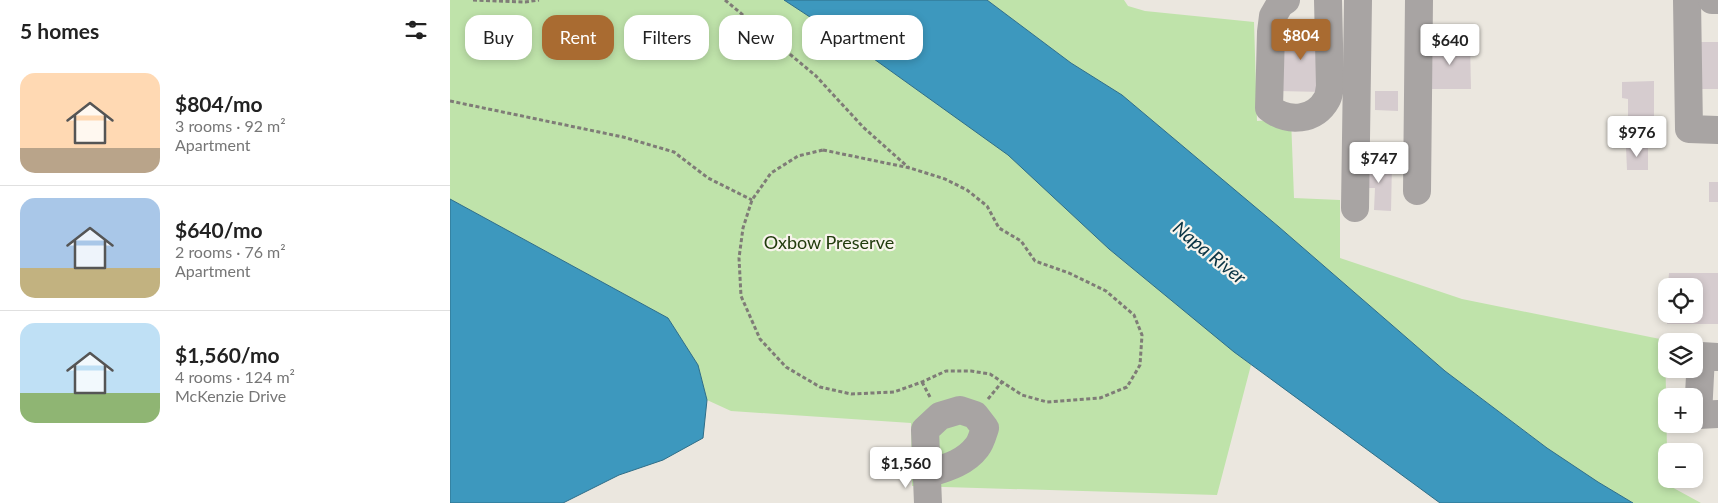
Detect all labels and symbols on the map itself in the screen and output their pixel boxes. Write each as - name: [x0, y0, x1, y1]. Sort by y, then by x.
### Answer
- pin: $804: [1271, 18, 1331, 61]
- pin: $640: [1420, 23, 1480, 66]
- pin: $976: [1607, 116, 1667, 158]
- pin: $747: [1349, 142, 1409, 184]
- water label: Napa River: [1169, 216, 1251, 289]
- park label: Oxbow Preserve: [764, 231, 894, 253]
- pin: $1,560: [865, 446, 947, 489]

